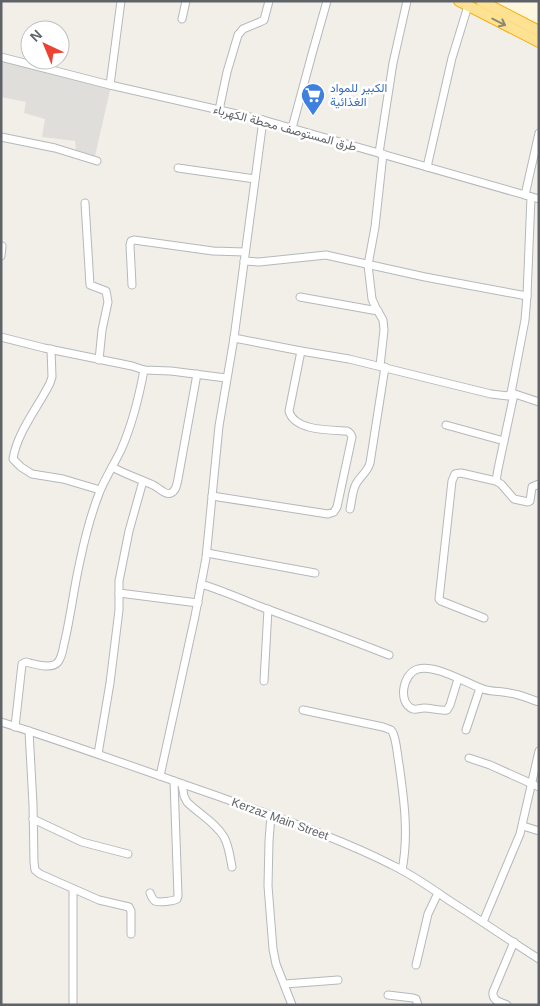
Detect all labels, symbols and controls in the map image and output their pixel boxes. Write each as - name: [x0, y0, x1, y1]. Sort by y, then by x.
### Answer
- one-way arrow: [491, 18, 506, 27]
- north arrow: [20, 20, 70, 70]
- text: N: [27, 26, 45, 45]
- place label: الكبير للمواد الغذائية: [330, 81, 387, 109]
- supermarket icon: الكبير للمواد الغذائية: [300, 82, 326, 116]
- street label: طرق المستوصف محطة الكهرباء: [212, 102, 358, 155]
- street label: Kerzaz Main Street: [230, 795, 331, 843]

